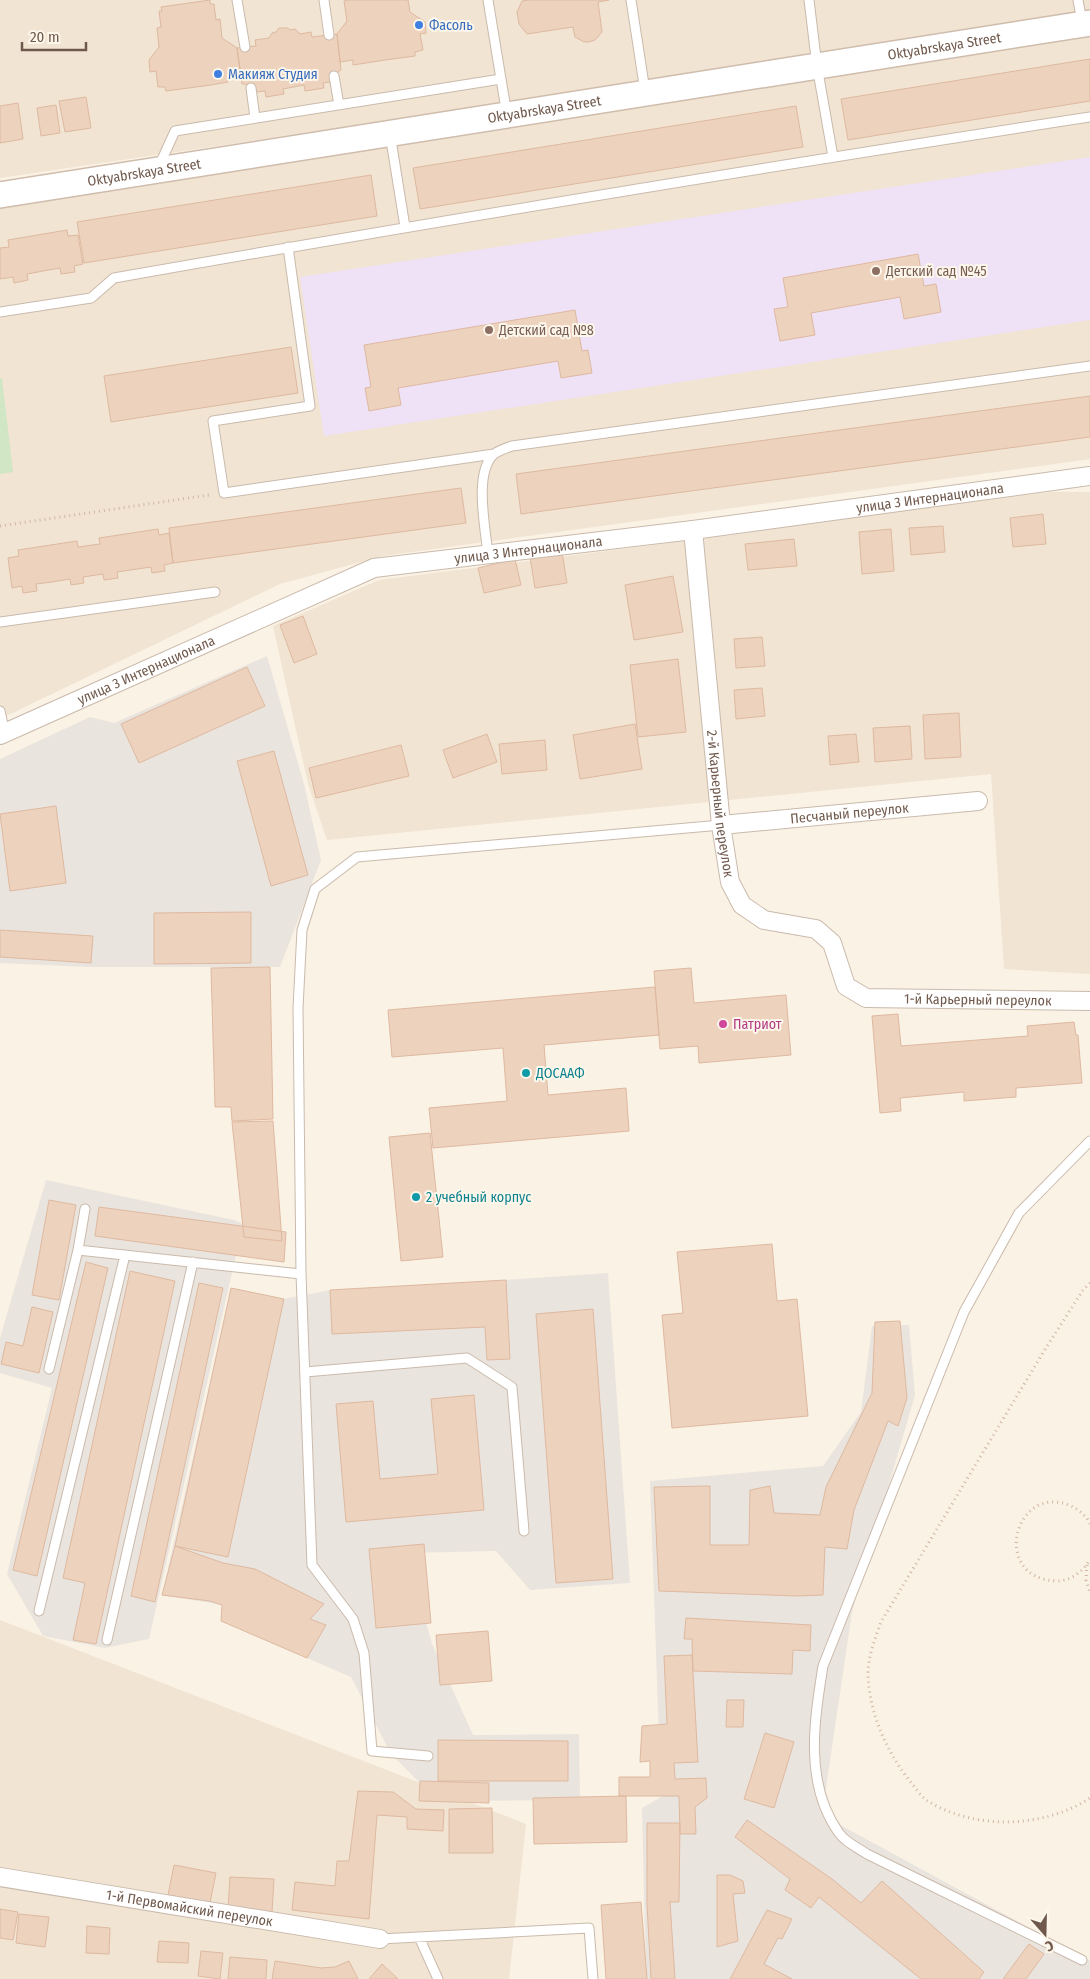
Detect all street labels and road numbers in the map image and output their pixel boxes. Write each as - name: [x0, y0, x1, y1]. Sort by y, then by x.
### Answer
- street label: Oktyabrskaya Street: [886, 29, 1003, 63]
- street label: Oktyabrskaya Street: [486, 92, 603, 126]
- street label: Oktyabrskaya Street: [86, 155, 203, 190]
- street label: улица 3 Интернационала: [855, 479, 1005, 516]
- street label: улица 3 Интернационала: [453, 532, 603, 567]
- street label: улица 3 Интернационала: [75, 632, 218, 708]
- street label: 2-й Карьерный переулок: [704, 729, 738, 879]
- street label: Песчаный переулок: [790, 799, 910, 827]
- street label: 1-й Карьерный переулок: [904, 990, 1052, 1009]
- street label: 1-й Первомайский переулок: [105, 1886, 274, 1930]

